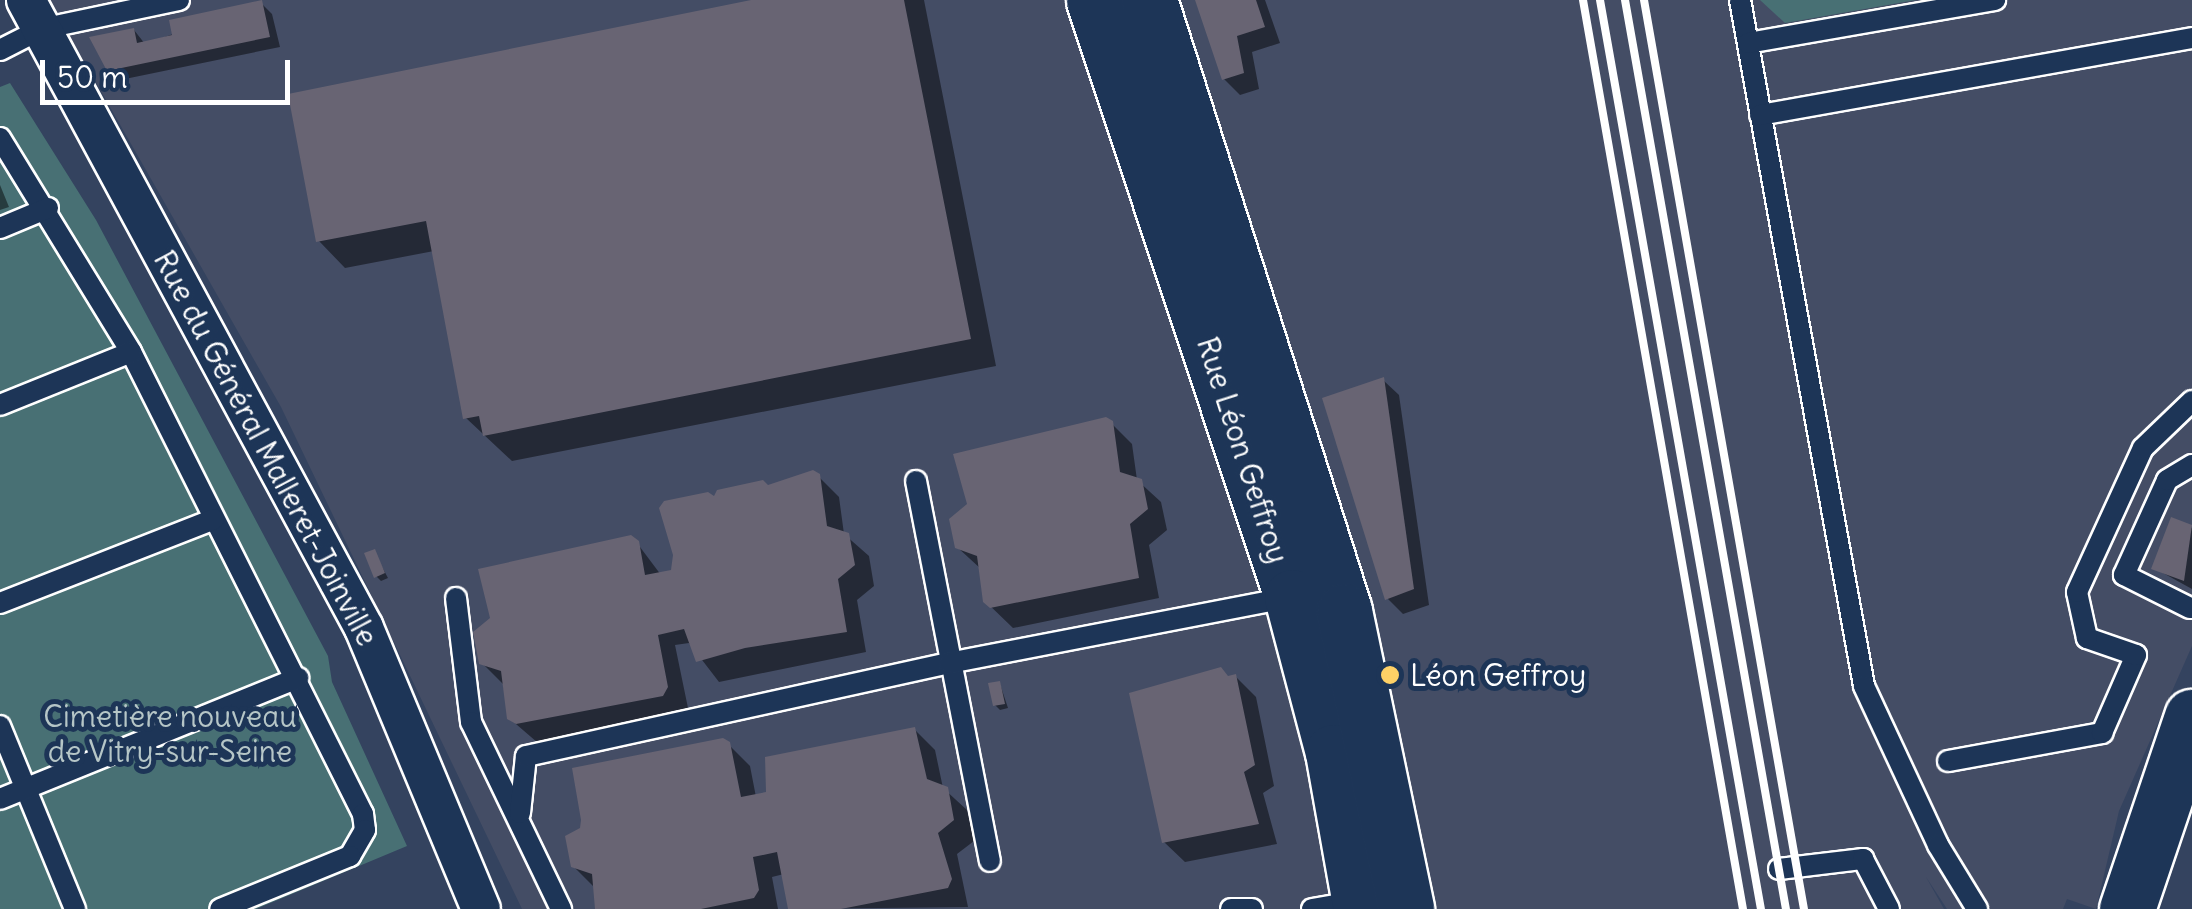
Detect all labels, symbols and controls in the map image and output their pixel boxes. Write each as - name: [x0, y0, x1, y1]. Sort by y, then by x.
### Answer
- scale bar: [45, 40, 295, 102]
- text: 50 m: [57, 58, 127, 96]
- street label: Rue du Général Malleret-Joinville: [146, 244, 386, 652]
- street label: Rue Léon Geffroy: [1189, 332, 1297, 568]
- place label: Léon Geffroy: [1410, 657, 1586, 693]
- marker: Léon Geffroy: [1379, 664, 1401, 686]
- park label: Cimetière nouveau de Vitry-sur-Seine: [43, 698, 297, 768]

